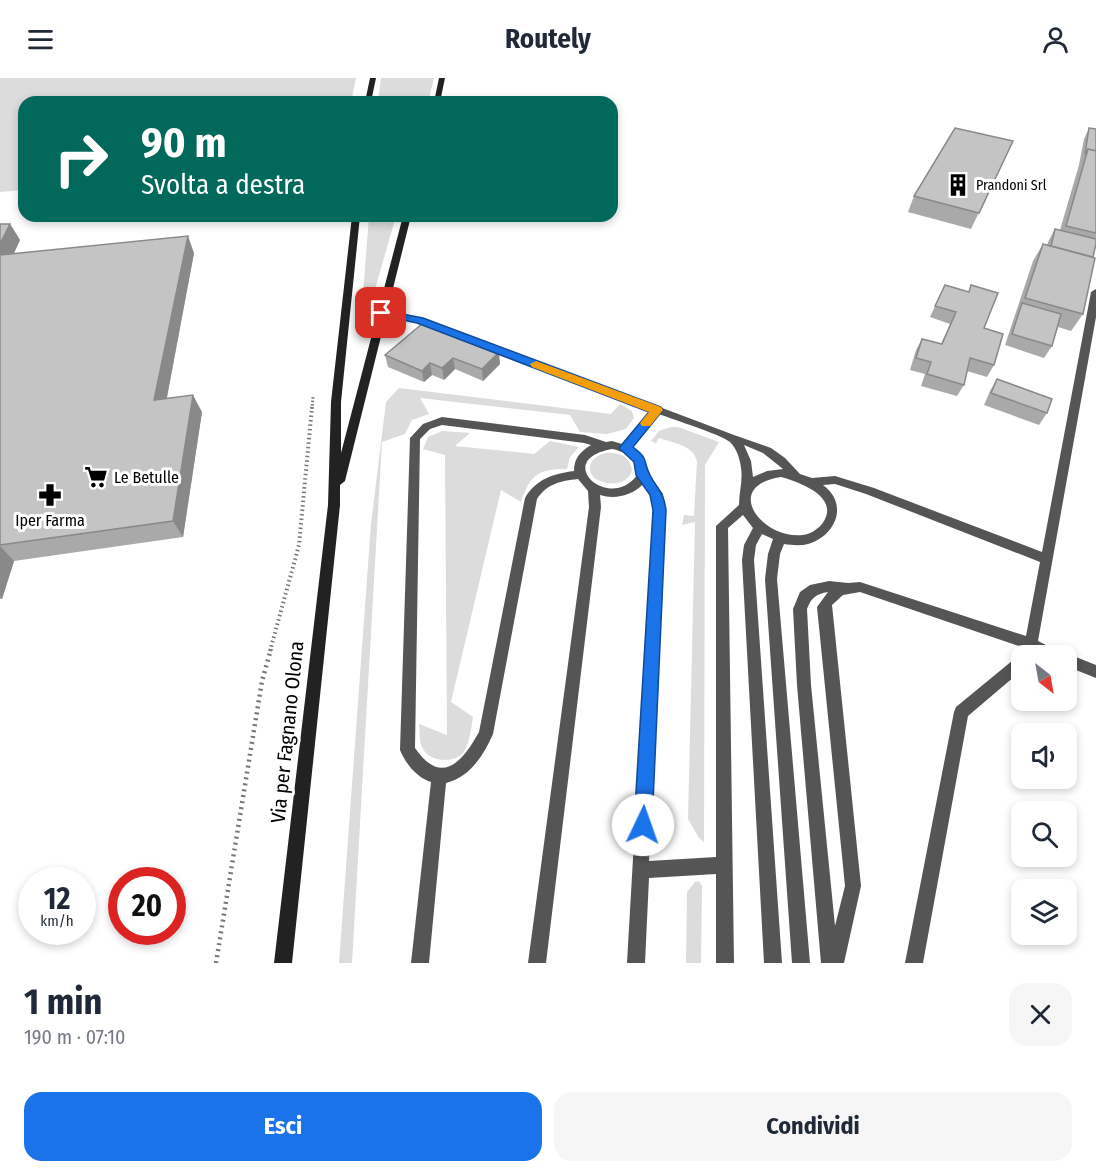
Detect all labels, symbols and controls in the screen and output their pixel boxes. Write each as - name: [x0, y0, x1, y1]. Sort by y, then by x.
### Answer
- icon: menu: [24, 23, 57, 56]
- text: Routely: [505, 23, 591, 55]
- icon: person: [1039, 23, 1072, 56]
- text: 90 m: [141, 118, 226, 168]
- icon: right: [42, 120, 120, 198]
- text: Svolta a destra: [141, 169, 305, 201]
- building icon: Prandoni Srl: [945, 172, 971, 198]
- place label: Prandoni Srl: [976, 177, 1047, 194]
- pin: [355, 287, 406, 338]
- icon: arrive: [364, 296, 397, 329]
- supermarket icon: Le Betulle: [83, 464, 109, 490]
- place label: Le Betulle: [114, 468, 179, 487]
- pharmacy icon: Iper Farma: [37, 482, 63, 508]
- place label: Iper Farma: [15, 511, 85, 530]
- street label: Via per Fagnano Olona: [265, 640, 309, 824]
- north arrow: [1011, 645, 1077, 711]
- map controls: [1011, 645, 1077, 945]
- button: sound: [1011, 723, 1077, 789]
- position arrow: [611, 793, 675, 857]
- button: search: [1011, 801, 1077, 867]
- speed limit sign: 20: [108, 867, 186, 945]
- button: layers: [1011, 879, 1077, 945]
- text: 12: [44, 881, 70, 917]
- text: km/h: [40, 912, 74, 930]
- text: 1 min: [24, 980, 102, 1024]
- button: close: [1009, 983, 1072, 1046]
- text: 190 m · 07:10: [24, 1025, 125, 1049]
- button: Esci: [24, 1092, 542, 1161]
- button: Condividi: [554, 1092, 1072, 1161]

